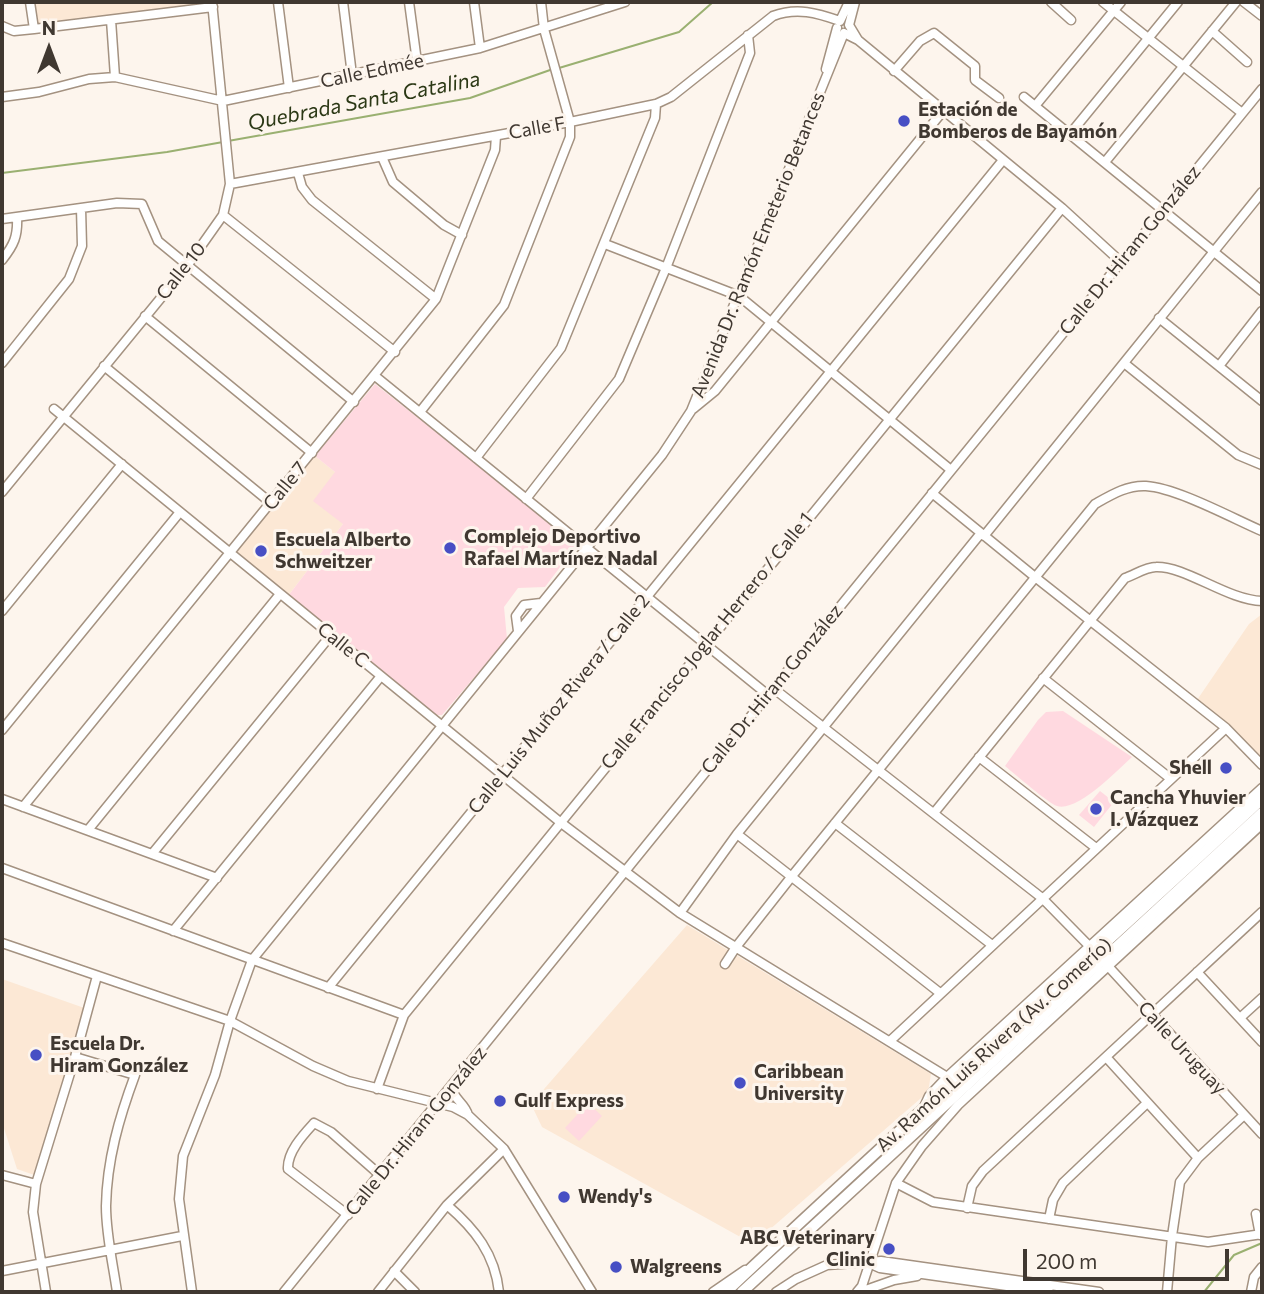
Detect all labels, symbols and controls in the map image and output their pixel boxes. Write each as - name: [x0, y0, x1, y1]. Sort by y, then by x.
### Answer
- north arrow: [14, 14, 84, 84]
- text: N: [42, 16, 56, 39]
- street label: Calle Edmée: [318, 49, 426, 93]
- water label: Quebrada Santa Catalina: [246, 66, 482, 136]
- street label: Avenida Dr. Ramón Emeterio Betances: [686, 89, 830, 401]
- place label: Estación de Bomberos de Bayamón: [918, 99, 1117, 143]
- street label: Calle F: [507, 112, 567, 144]
- marker: Estación de Bomberos de Bayamón: [896, 113, 912, 129]
- street label: Calle Dr. Hiram González: [1055, 161, 1205, 339]
- street label: Calle 10: [151, 238, 211, 304]
- street label: Calle 7: [258, 457, 312, 515]
- street label: Calle Francisco Joglar Herrero / Calle 1: [596, 508, 818, 774]
- place label: Complejo Deportivo Rafael Martínez Nadal: [464, 526, 658, 570]
- place label: Escuela Alberto Schweitzer: [275, 529, 411, 573]
- marker: Complejo Deportivo Rafael Martínez Nadal: [442, 540, 458, 556]
- marker: Escuela Alberto Schweitzer: [253, 543, 269, 559]
- street label: Calle Luis Muñoz Rivera / Calle 2: [463, 590, 655, 818]
- street label: Calle Dr. Hiram González: [697, 600, 847, 778]
- street label: Calle C: [313, 617, 373, 673]
- place label: Shell: [1169, 757, 1212, 779]
- marker: Shell: [1218, 760, 1234, 776]
- place label: Cancha Yhuvier I. Vázquez: [1110, 787, 1246, 831]
- marker: Cancha Yhuvier I. Vázquez: [1088, 801, 1104, 817]
- street label: Av. Ramón Luis Rivera (Av. Comerío): [871, 933, 1117, 1157]
- street label: Calle Uruguay: [1133, 997, 1231, 1099]
- place label: Escuela Dr. Hiram González: [50, 1033, 188, 1077]
- street label: Calle Dr. Hiram González: [341, 1042, 491, 1220]
- marker: Escuela Dr. Hiram González: [28, 1047, 44, 1063]
- place label: Caribbean University: [754, 1061, 844, 1105]
- marker: Caribbean University: [732, 1075, 748, 1091]
- place label: Gulf Express: [514, 1090, 624, 1112]
- marker: Gulf Express: [492, 1093, 508, 1109]
- place label: Wendy's: [578, 1186, 652, 1208]
- marker: Wendy's: [556, 1189, 572, 1205]
- place label: ABC Veterinary Clinic: [740, 1227, 875, 1271]
- scale bar: [1026, 1234, 1232, 1278]
- marker: ABC Veterinary Clinic: [881, 1241, 897, 1257]
- text: 200 m: [1036, 1248, 1097, 1273]
- place label: Walgreens: [630, 1256, 722, 1278]
- marker: Walgreens: [608, 1259, 624, 1275]

